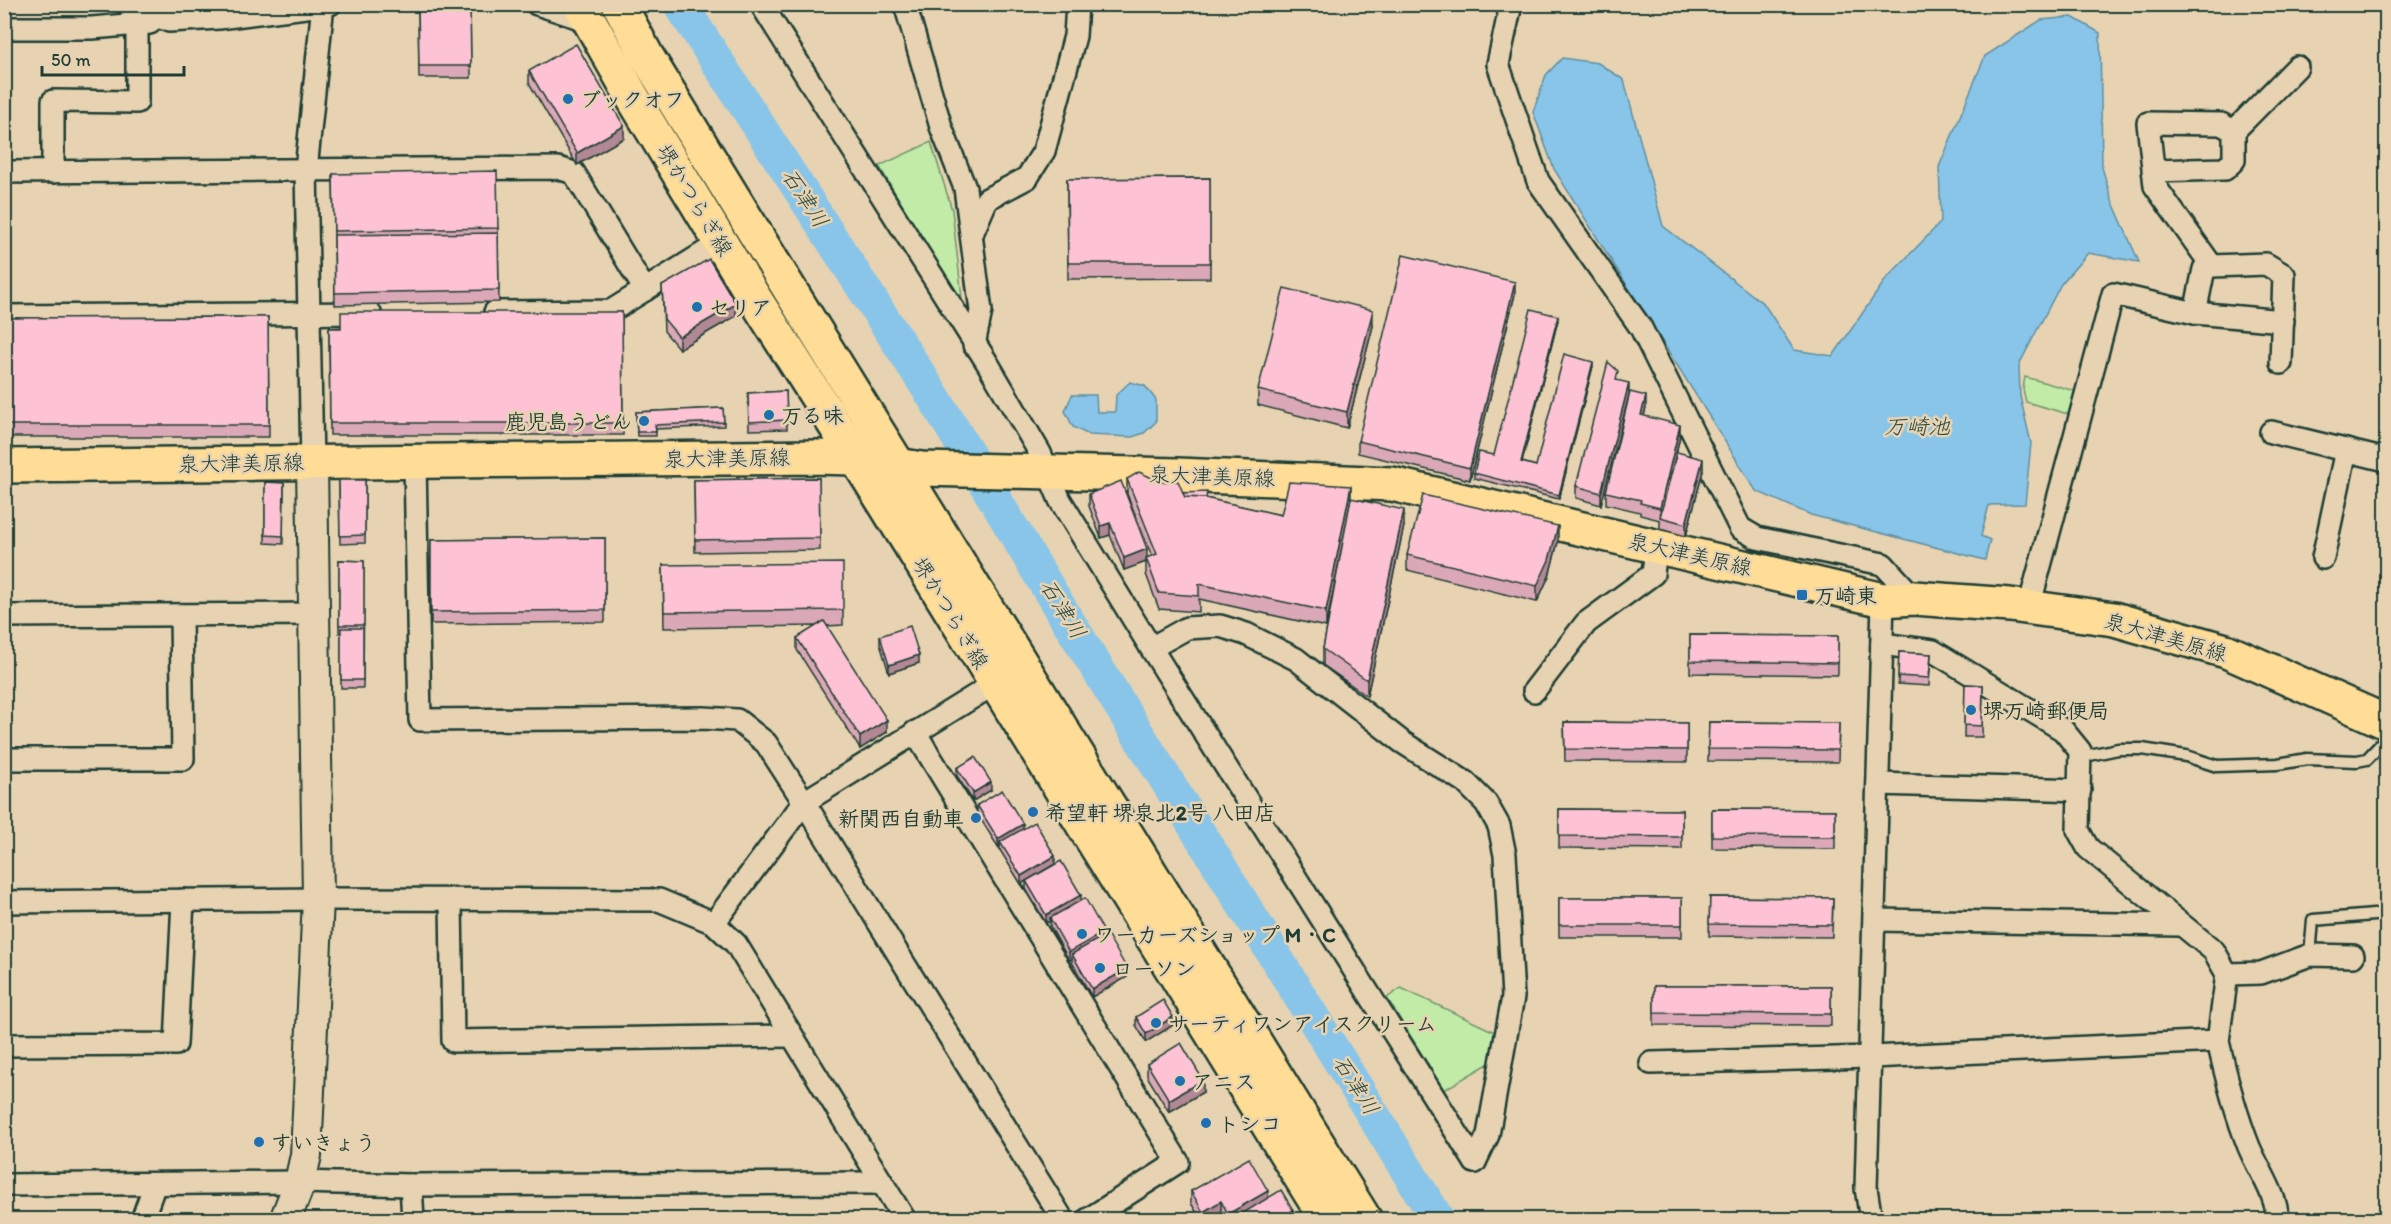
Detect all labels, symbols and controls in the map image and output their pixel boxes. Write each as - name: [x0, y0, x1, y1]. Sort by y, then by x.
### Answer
- scale bar: [42, 39, 184, 77]
- text: 50 m: [51, 49, 91, 71]
- place label: ブックオフ: [580, 87, 685, 112]
- marker: ブックオフ: [561, 92, 575, 106]
- street label: 堺かつらぎ線: [652, 140, 738, 260]
- water label: 石津川: [776, 163, 834, 233]
- place label: セリア: [709, 295, 772, 320]
- marker: セリア: [690, 300, 704, 314]
- place label: 万る味: [781, 403, 844, 428]
- marker: 万る味: [762, 408, 776, 422]
- place label: 鹿児島うどん: [505, 409, 632, 434]
- water label: 万崎池: [1884, 413, 1951, 440]
- marker: 鹿児島うどん: [637, 414, 651, 428]
- street label: 泉大津美原線: [664, 444, 790, 472]
- street label: 泉大津美原線: [178, 449, 304, 477]
- street label: 泉大津美原線: [1149, 461, 1275, 491]
- street label: 泉大津美原線: [1626, 528, 1754, 580]
- street label: 堺かつらぎ線: [908, 553, 994, 673]
- water label: 石津川: [1034, 574, 1092, 644]
- place label: 万崎東: [1814, 583, 1877, 608]
- marker: 万崎東: [1795, 588, 1809, 602]
- street label: 泉大津美原線: [2102, 608, 2230, 666]
- place label: 堺万崎郵便局: [1983, 698, 2109, 723]
- marker: 堺万崎郵便局: [1964, 703, 1978, 717]
- place label: 希望軒 堺泉北2号 八田店: [1045, 800, 1276, 825]
- marker: 希望軒 堺泉北2号 八田店: [1026, 805, 1040, 819]
- place label: 新関西自動車: [838, 806, 964, 831]
- marker: 新関西自動車: [969, 811, 983, 825]
- place label: ワーカーズショップ M・C: [1094, 922, 1336, 947]
- marker: ワーカーズショップ M・C: [1075, 927, 1089, 941]
- place label: ローソン: [1112, 956, 1196, 981]
- marker: ローソン: [1093, 961, 1107, 975]
- place label: サーティワンアイスクリーム: [1168, 1011, 1437, 1036]
- marker: サーティワンアイスクリーム: [1149, 1016, 1163, 1030]
- water label: 石津川: [1327, 1050, 1385, 1120]
- place label: アニス: [1192, 1069, 1255, 1094]
- marker: アニス: [1173, 1074, 1187, 1088]
- place label: トシコ: [1218, 1111, 1281, 1136]
- marker: トシコ: [1199, 1116, 1213, 1130]
- place label: すいきょう: [271, 1130, 376, 1155]
- marker: すいきょう: [252, 1135, 266, 1149]

